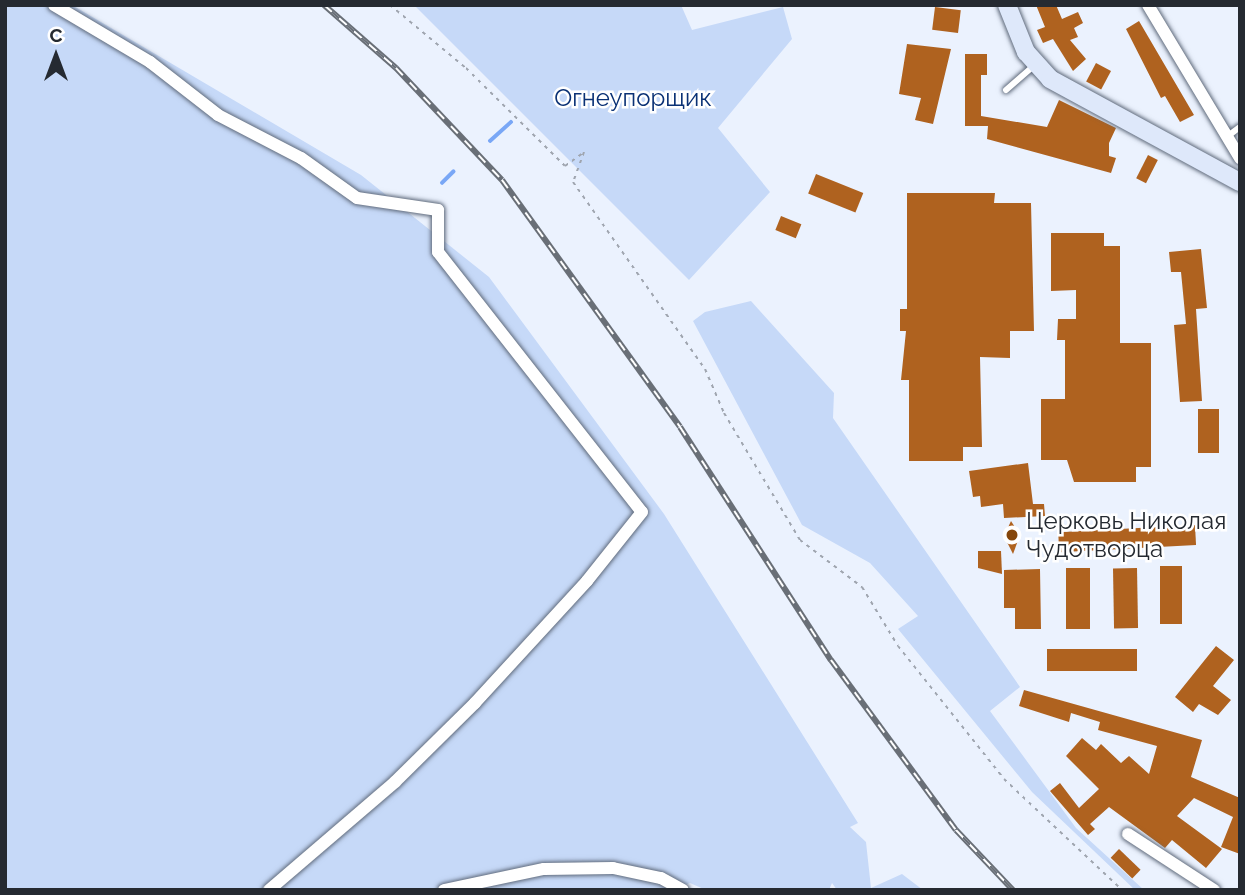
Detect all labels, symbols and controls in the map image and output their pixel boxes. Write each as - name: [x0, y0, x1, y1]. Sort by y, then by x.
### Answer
- north arrow: [21, 21, 91, 91]
- text: С: [49, 24, 63, 46]
- park label: Огнеупорщик: [554, 84, 712, 112]
- place label: Церковь Николая Чудотворца: [1026, 507, 1227, 563]
- marker: Церковь Николая Чудотворца: [1004, 527, 1020, 543]

